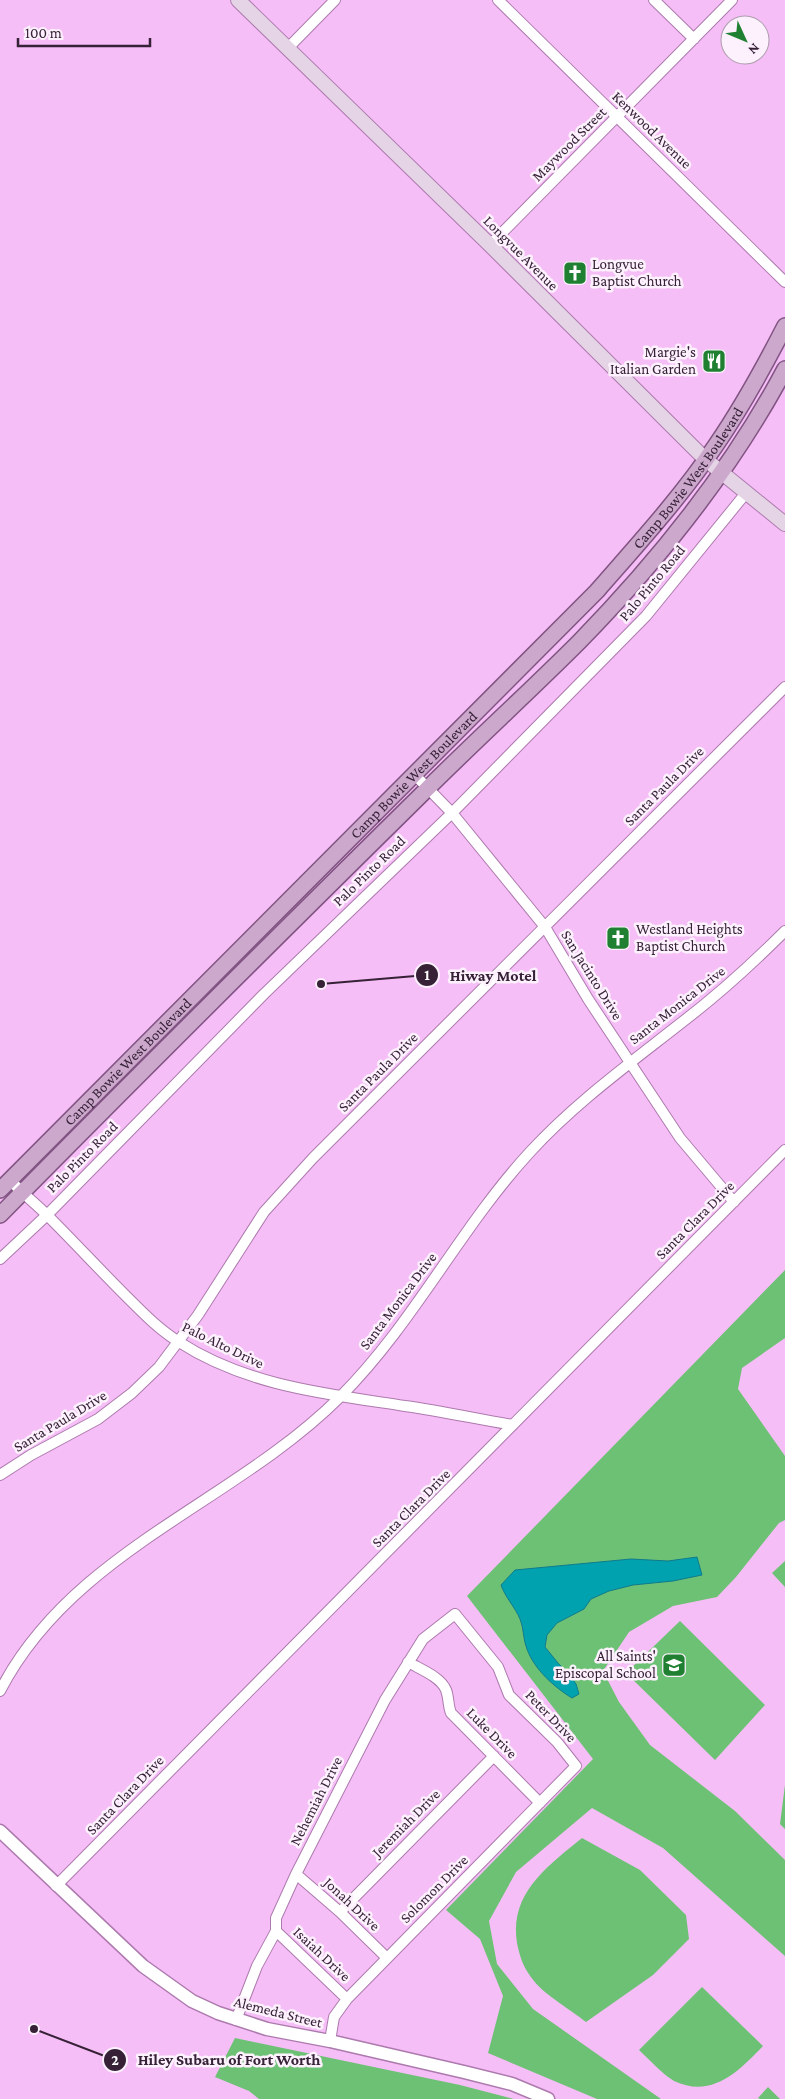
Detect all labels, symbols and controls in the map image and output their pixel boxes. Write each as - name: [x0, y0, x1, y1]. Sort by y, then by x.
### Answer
- scale bar: [18, 15, 150, 47]
- north arrow: [720, 15, 770, 65]
- text: 100 m: [25, 25, 62, 41]
- text: N: [745, 40, 763, 58]
- street label: Kenwood Avenue: [609, 88, 695, 172]
- street label: Maywood Street: [529, 103, 611, 185]
- street label: Longvue Avenue: [480, 212, 562, 295]
- place label: Longvue Baptist Church: [592, 256, 682, 290]
- church icon: Longvue Baptist Church: [562, 260, 588, 286]
- place label: Margie's Italian Garden: [610, 344, 696, 377]
- restaurant icon: Margie's Italian Garden: [701, 348, 727, 374]
- street label: Camp Bowie West Boulevard: [630, 404, 746, 552]
- street label: Palo Pinto Road: [616, 542, 688, 624]
- street label: Camp Bowie West Boulevard: [347, 708, 480, 842]
- street label: Santa Paula Drive: [621, 743, 707, 829]
- street label: Palo Pinto Road: [330, 833, 408, 909]
- place label: Westland Heights Baptist Church: [636, 921, 743, 955]
- church icon: Westland Heights Baptist Church: [605, 925, 631, 951]
- street label: San Jacinto Drive: [557, 927, 626, 1023]
- callout: Hiway Motel: [414, 960, 546, 991]
- street label: Santa Monica Drive: [626, 962, 728, 1047]
- text: 1: [424, 967, 430, 983]
- text: Hiway Motel: [450, 967, 537, 984]
- street label: Camp Bowie West Boulevard: [61, 995, 194, 1129]
- street label: Santa Paula Drive: [335, 1029, 421, 1115]
- street label: Palo Pinto Road: [43, 1118, 121, 1196]
- street label: Santa Clara Drive: [653, 1177, 738, 1262]
- street label: Santa Monica Drive: [356, 1249, 440, 1353]
- street label: Palo Alto Drive: [180, 1318, 267, 1372]
- street label: Santa Paula Drive: [11, 1387, 110, 1455]
- street label: Santa Clara Drive: [369, 1465, 454, 1550]
- place label: All Saints' Episcopal School: [555, 1648, 656, 1682]
- school or university icon: All Saints' Episcopal School: [661, 1652, 687, 1678]
- street label: Peter Drive: [522, 1687, 580, 1746]
- street label: Luke Drive: [464, 1705, 521, 1762]
- street label: Santa Clara Drive: [83, 1752, 167, 1838]
- street label: Nehemiah Drive: [287, 1754, 345, 1848]
- street label: Jeremiah Drive: [367, 1786, 444, 1862]
- street label: Solomon Drive: [397, 1852, 471, 1926]
- street label: Jonah Drive: [319, 1873, 383, 1935]
- street label: Isaiah Drive: [290, 1924, 354, 1985]
- street label: Alemeda Street: [232, 1993, 325, 2031]
- callout: Hiley Subaru of Fort Worth: [103, 2044, 330, 2075]
- text: Hiley Subaru of Fort Worth: [138, 2051, 320, 2068]
- text: 2: [111, 2052, 119, 2068]

